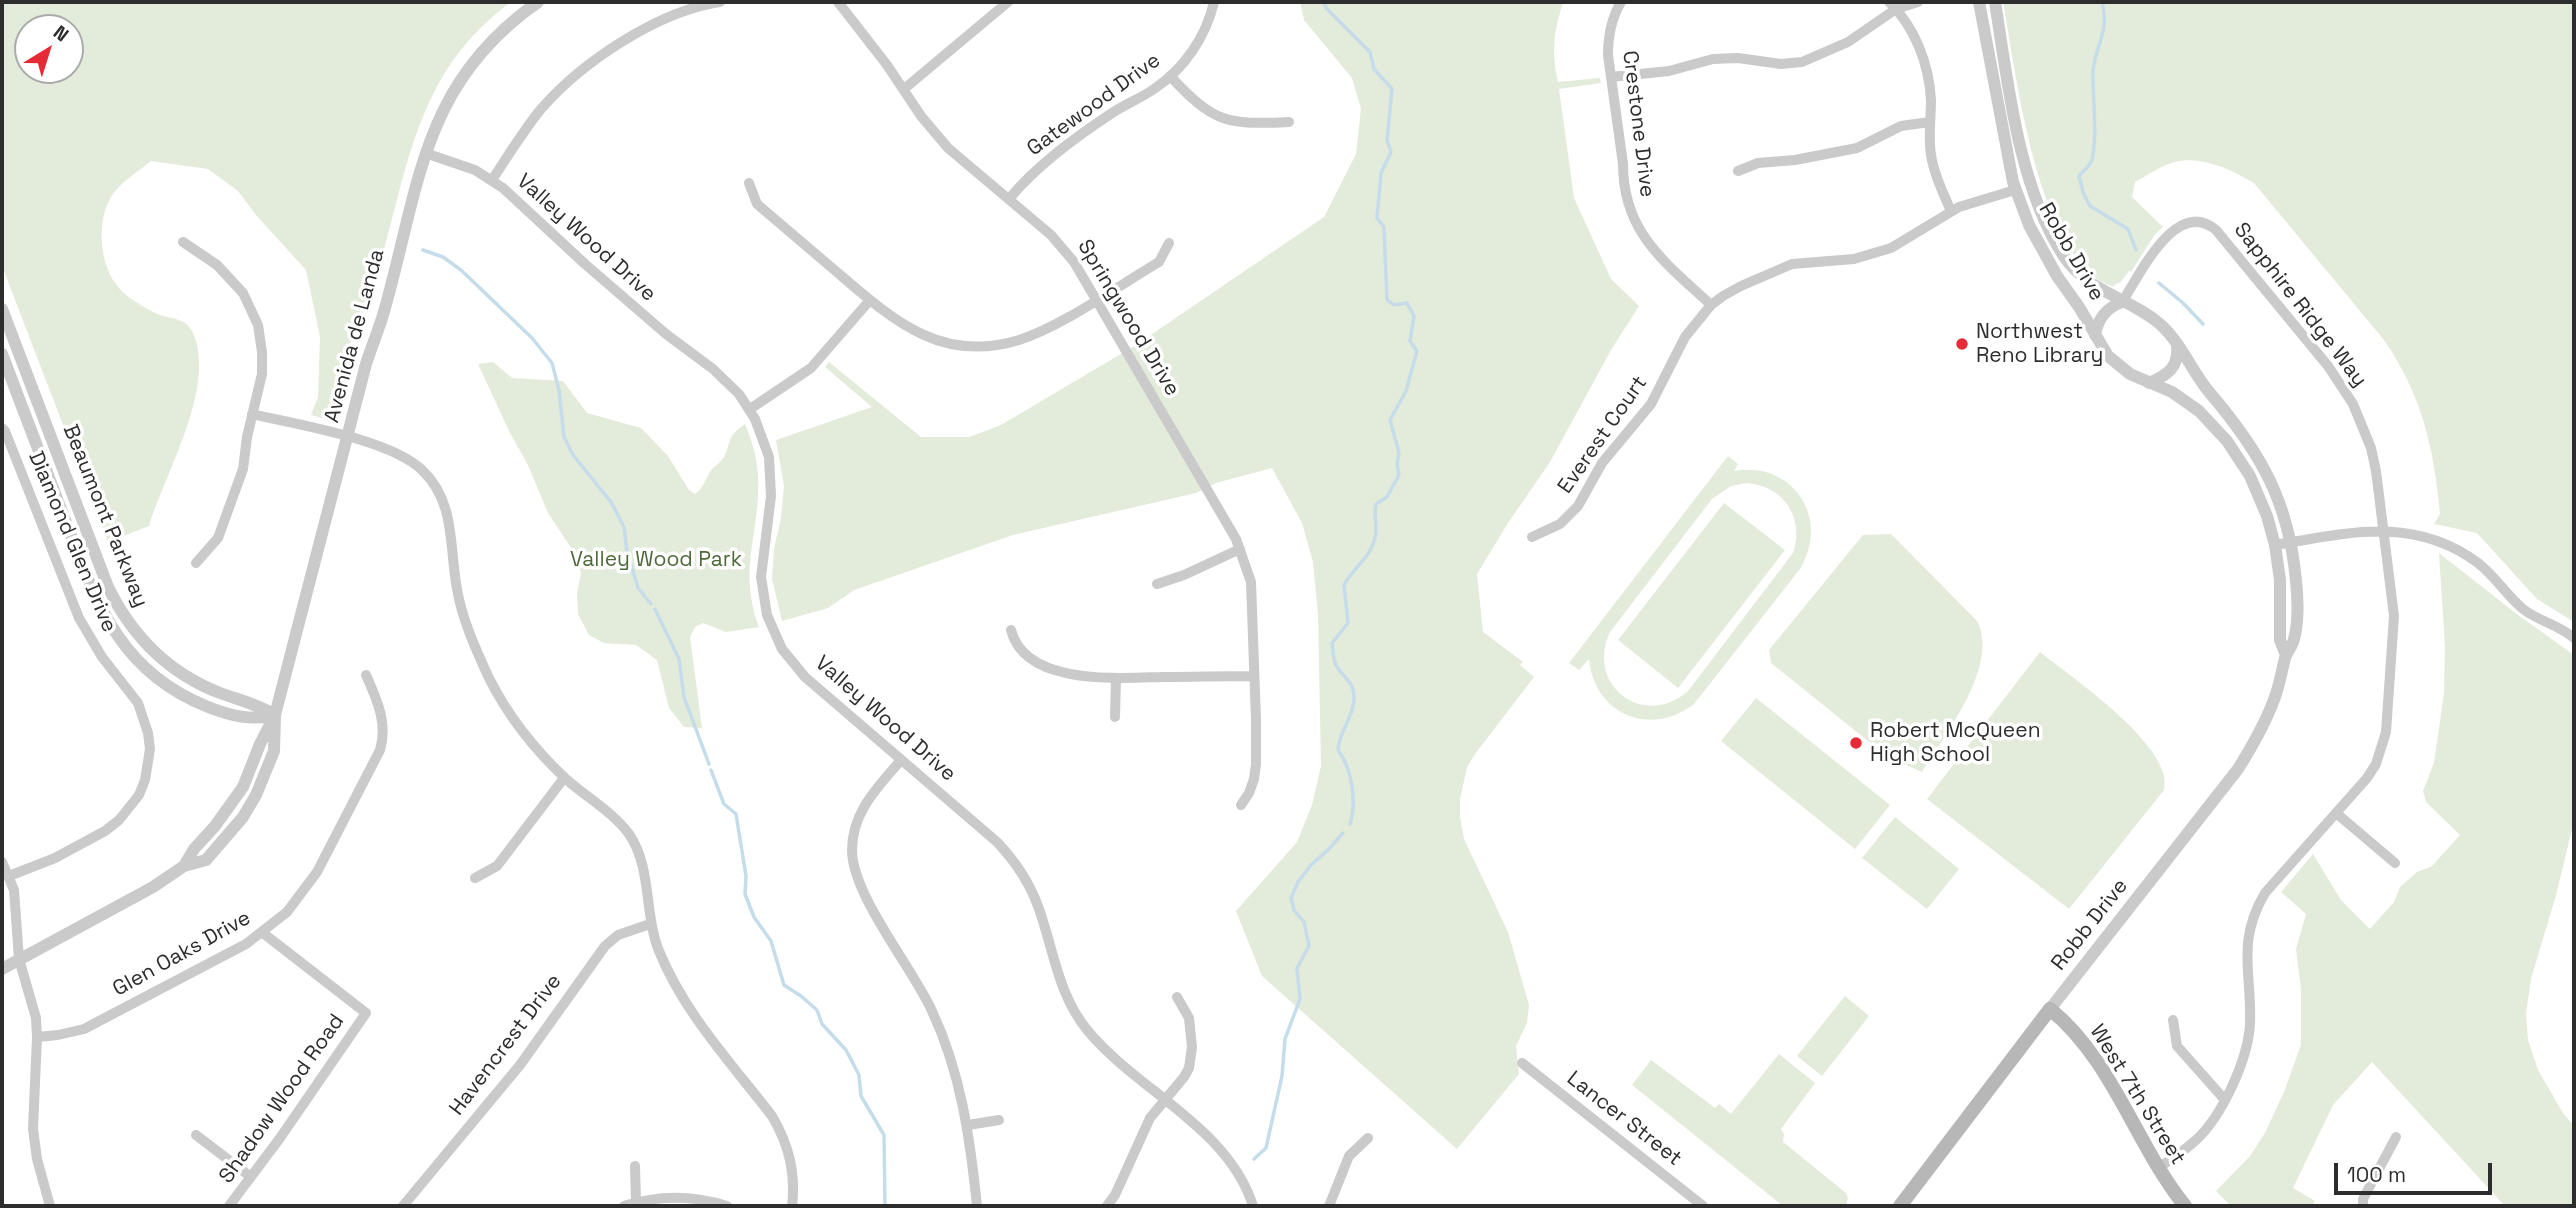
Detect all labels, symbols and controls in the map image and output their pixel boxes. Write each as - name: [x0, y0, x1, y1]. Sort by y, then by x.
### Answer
- north arrow: [14, 14, 84, 84]
- text: N: [48, 20, 74, 47]
- street label: Gatewood Drive: [1022, 48, 1166, 162]
- street label: Crestone Drive: [1617, 49, 1659, 199]
- street label: Valley Wood Drive: [511, 169, 661, 307]
- street label: Robb Drive: [2033, 199, 2109, 305]
- street label: Sapphire Ridge Way: [2228, 218, 2372, 392]
- street label: Springwood Drive: [1071, 235, 1185, 401]
- street label: Avenida de Landa: [320, 247, 390, 425]
- place label: Northwest Reno Library: [1976, 319, 2103, 369]
- marker: Northwest Reno Library: [1954, 336, 1970, 352]
- street label: Everest Court: [1553, 371, 1653, 499]
- street label: Beaumont Parkway: [57, 421, 153, 611]
- street label: Diamond Glen Drive: [23, 448, 121, 636]
- park label: Valley Wood Park: [570, 547, 742, 573]
- street label: Valley Wood Drive: [809, 651, 961, 787]
- place label: Robert McQueen High School: [1870, 718, 2041, 768]
- marker: Robert McQueen High School: [1848, 735, 1864, 751]
- street label: Robb Drive: [2047, 874, 2133, 976]
- street label: Glen Oaks Drive: [109, 906, 255, 1002]
- street label: Havencrest Drive: [445, 969, 567, 1121]
- street label: Shadow Wood Road: [214, 1010, 350, 1188]
- street label: West 7th Street: [2084, 1020, 2190, 1170]
- street label: Lancer Street: [1562, 1066, 1686, 1172]
- scale bar: [2338, 1148, 2496, 1192]
- text: 100 m: [2347, 1161, 2406, 1188]

